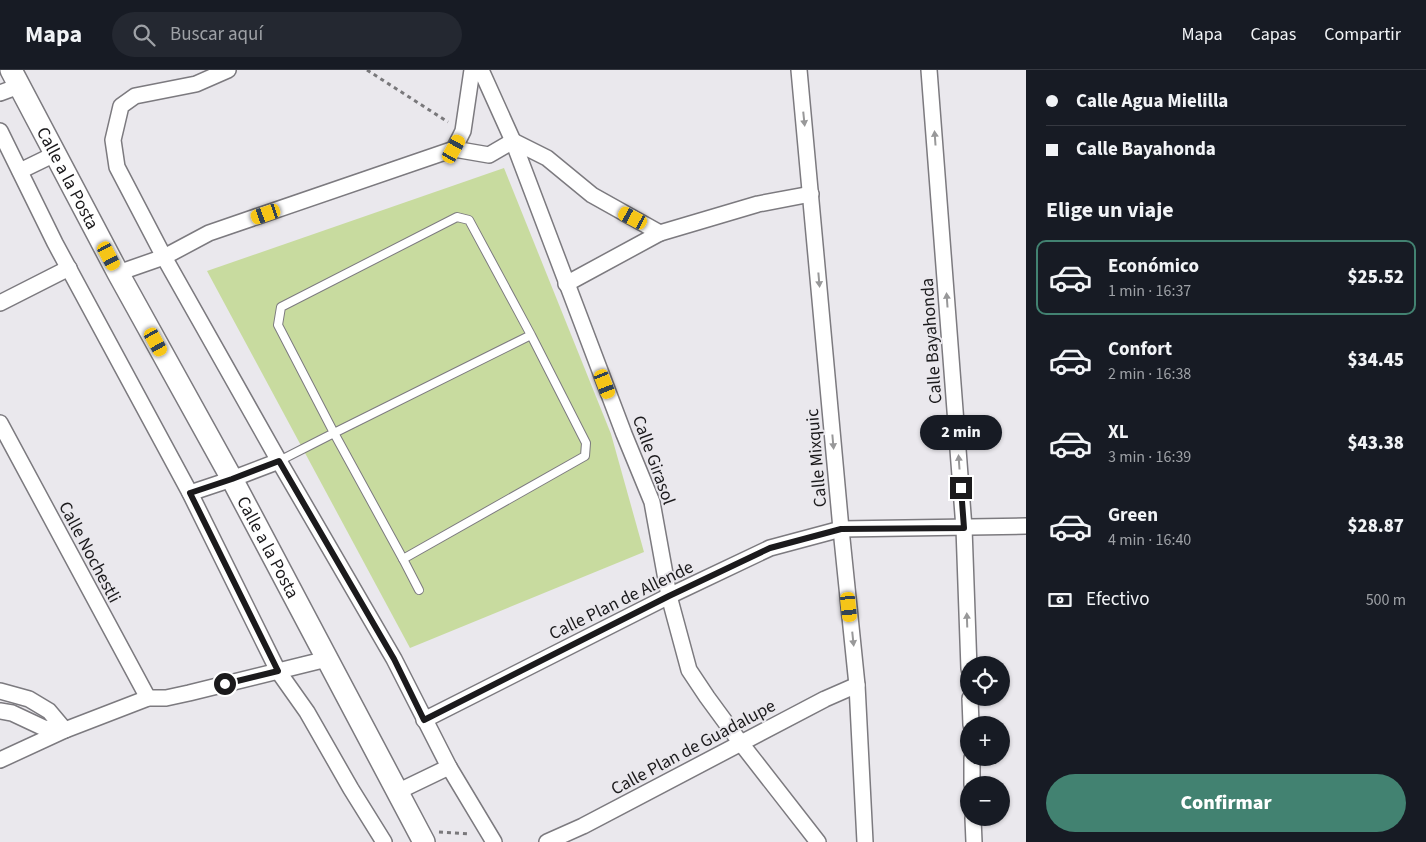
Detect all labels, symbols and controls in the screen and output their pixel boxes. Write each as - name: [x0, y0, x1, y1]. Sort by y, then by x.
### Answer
- search box: [112, 12, 462, 57]
- text: Mapa: [25, 17, 82, 52]
- icon: search: [130, 21, 158, 49]
- text: Buscar aquí: [170, 21, 263, 48]
- text: Mapa: [1182, 22, 1223, 47]
- text: Capas: [1251, 22, 1296, 47]
- text: Compartir: [1324, 22, 1401, 47]
- text: Calle Agua Mielilla: [1076, 88, 1228, 115]
- one-way arrow: [800, 111, 808, 127]
- street label: Calle a la Posta: [30, 123, 105, 234]
- one-way arrow: [930, 130, 938, 146]
- car: [440, 132, 467, 166]
- text: Calle Bayahonda: [1076, 136, 1216, 163]
- text: Elige un viaje: [1046, 194, 1174, 226]
- car: [249, 202, 282, 226]
- car: [616, 204, 649, 232]
- car: [95, 239, 122, 273]
- text: Económico: [1108, 253, 1199, 280]
- icon: car: [1048, 255, 1093, 300]
- text: $25.52: [1347, 264, 1404, 291]
- one-way arrow: [815, 273, 823, 289]
- street label: Calle Bayahonda: [915, 277, 948, 405]
- text: 1 min · 16:37: [1108, 280, 1191, 302]
- one-way arrow: [943, 292, 951, 308]
- car: [142, 325, 169, 359]
- text: Confort: [1108, 336, 1172, 363]
- icon: car: [1048, 338, 1093, 383]
- text: $34.45: [1347, 347, 1404, 374]
- text: 2 min · 16:38: [1108, 363, 1191, 385]
- car: [592, 367, 617, 401]
- street label: Calle Mixquic: [800, 408, 833, 508]
- street label: Calle Girasol: [626, 412, 681, 508]
- callout: 2 min: [920, 416, 1002, 450]
- text: XL: [1108, 419, 1129, 446]
- text: 2 min: [941, 421, 981, 443]
- icon: car: [1048, 421, 1093, 466]
- text: $43.38: [1347, 430, 1404, 457]
- one-way arrow: [829, 434, 837, 450]
- text: 3 min · 16:39: [1108, 446, 1191, 468]
- one-way arrow: [955, 454, 963, 470]
- route end: [950, 477, 972, 499]
- street label: Calle a la Posta: [230, 492, 305, 603]
- street label: Calle Nochestli: [52, 497, 127, 607]
- text: Green: [1108, 502, 1158, 529]
- icon: car: [1048, 504, 1093, 549]
- text: $28.87: [1347, 513, 1404, 540]
- text: 4 min · 16:40: [1108, 529, 1191, 551]
- street label: Calle Plan de Allende: [545, 555, 698, 646]
- icon: cash: [1046, 586, 1074, 614]
- text: Efectivo: [1086, 586, 1149, 613]
- text: 500 m: [1366, 589, 1406, 611]
- car: [839, 591, 858, 623]
- one-way arrow: [963, 612, 971, 628]
- one-way arrow: [849, 631, 857, 647]
- map controls: [960, 656, 1010, 826]
- button: locate: [960, 656, 1010, 706]
- route start: [214, 673, 236, 695]
- street label: Calle Plan de Guadalupe: [606, 693, 780, 801]
- button: +: [960, 716, 1010, 766]
- button: Confirmar: [1046, 774, 1406, 832]
- button: −: [960, 776, 1010, 826]

